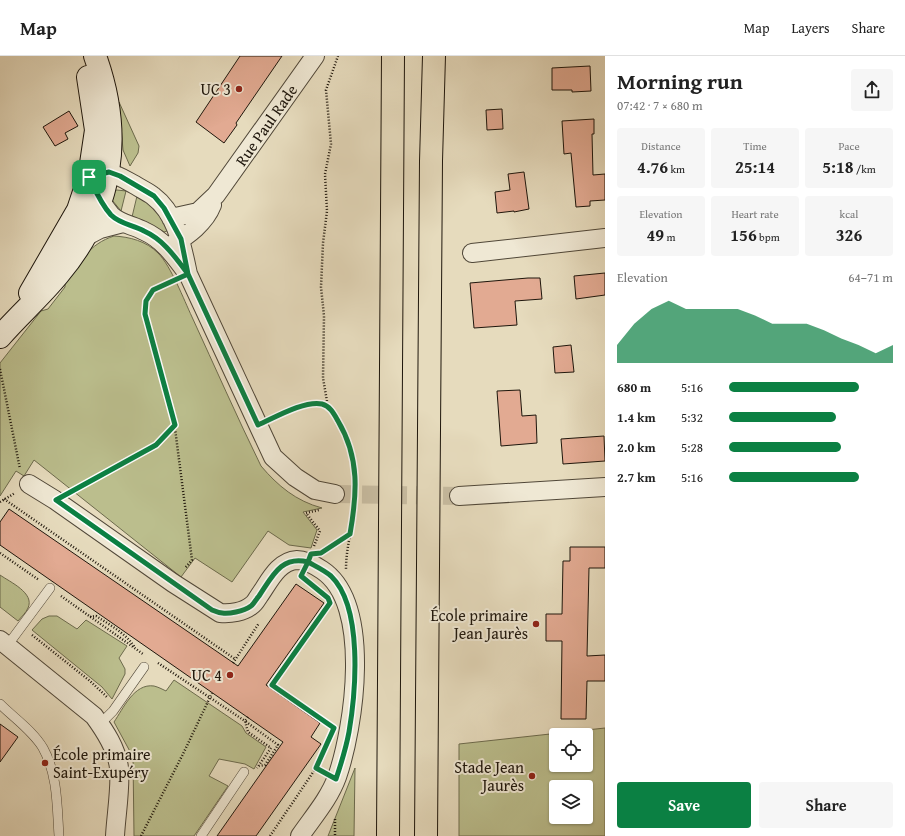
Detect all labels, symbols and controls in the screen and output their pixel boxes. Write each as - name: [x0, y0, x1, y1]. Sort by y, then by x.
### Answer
- text: Map: [20, 14, 57, 42]
- text: Map: [744, 18, 770, 38]
- text: Layers: [792, 18, 830, 38]
- text: Share: [852, 18, 885, 38]
- text: Morning run: [617, 65, 743, 97]
- button: share: [851, 69, 893, 111]
- place label: UC 3: [201, 77, 231, 101]
- street label: Rue Paul Rade: [229, 79, 303, 171]
- marker: UC 3: [234, 84, 244, 94]
- text: 07:42 · 7 × 680 m: [617, 96, 703, 115]
- text: Distance: [641, 138, 681, 154]
- text: Time: [743, 138, 767, 154]
- text: Pace: [838, 138, 860, 154]
- text: 4.76: [637, 154, 668, 179]
- text: 25:14: [735, 154, 775, 179]
- text: 5:18: [822, 154, 854, 179]
- pin: [72, 160, 106, 194]
- text: km: [668, 161, 685, 177]
- text: /km: [854, 161, 876, 177]
- icon: arrive: [78, 166, 100, 188]
- text: Elevation: [639, 206, 683, 222]
- text: Heart rate: [731, 206, 779, 222]
- text: kcal: [840, 206, 858, 222]
- text: 49: [646, 222, 664, 247]
- text: 156: [730, 222, 757, 247]
- text: 326: [836, 222, 862, 247]
- text: m: [664, 229, 676, 245]
- text: bpm: [757, 229, 780, 245]
- text: Elevation: [617, 268, 668, 287]
- text: 64–71 m: [848, 268, 893, 287]
- text: 680 m: [617, 378, 651, 397]
- text: 5:16: [681, 378, 703, 397]
- text: 1.4 km: [617, 408, 656, 427]
- text: 5:32: [681, 408, 703, 427]
- text: 2.0 km: [617, 438, 656, 457]
- text: 5:28: [681, 438, 703, 457]
- text: 2.7 km: [617, 468, 656, 487]
- text: 5:16: [681, 468, 703, 487]
- place label: École primaire Jean Jaurès: [430, 603, 528, 645]
- marker: École primaire Jean Jaurès: [531, 619, 541, 629]
- place label: UC 4: [192, 663, 222, 687]
- marker: UC 4: [225, 670, 235, 680]
- map controls: [549, 728, 593, 824]
- button: locate: [549, 728, 593, 772]
- place label: École primaire Saint-Exupéry: [53, 742, 151, 784]
- place label: Stade Jean Jaurès: [454, 755, 524, 797]
- marker: École primaire Saint-Exupéry: [40, 758, 50, 768]
- marker: Stade Jean Jaurès: [527, 771, 537, 781]
- button: layers: [549, 780, 593, 824]
- button: Save: [617, 782, 751, 828]
- button: Share: [759, 782, 893, 828]

